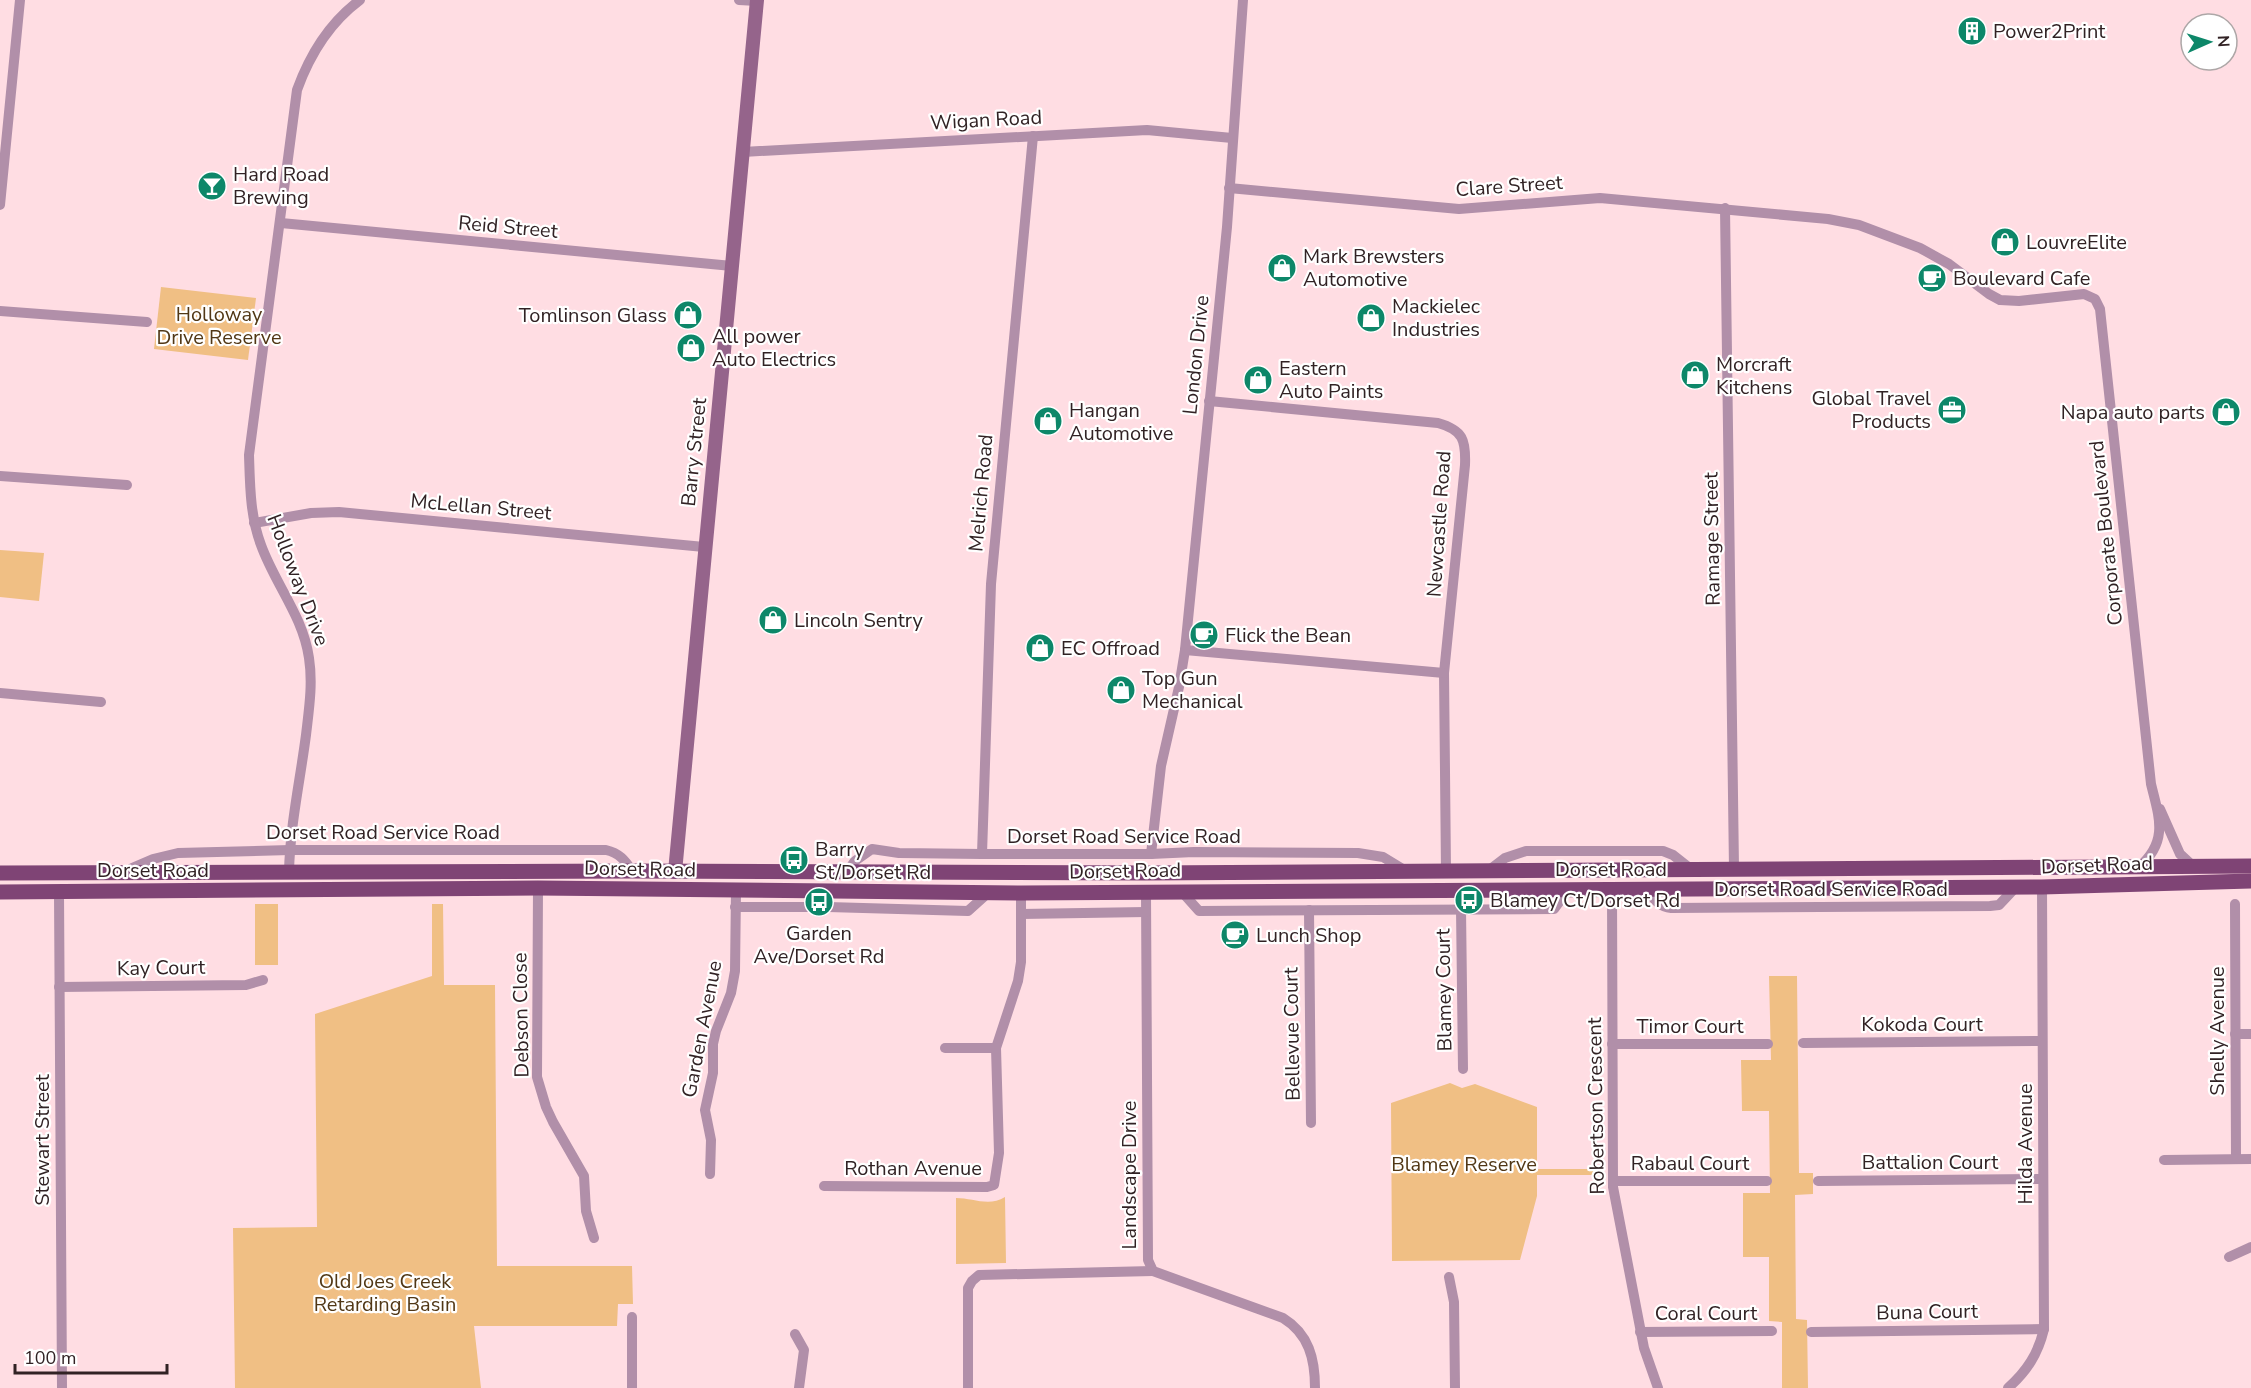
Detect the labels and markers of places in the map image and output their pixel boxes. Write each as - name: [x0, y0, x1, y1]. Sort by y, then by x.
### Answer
- building icon: Power2Print: [1956, 15, 1988, 47]
- place label: Power2Print: [1993, 18, 2106, 45]
- place label: Hard Road Brewing: [233, 161, 329, 211]
- bar icon: Hard Road Brewing: [196, 170, 228, 202]
- shop icon: LouvreElite: [1989, 226, 2021, 258]
- place label: LouvreElite: [2026, 229, 2127, 256]
- place label: Mark Brewsters Automotive: [1303, 243, 1444, 293]
- shop icon: Mark Brewsters Automotive: [1266, 252, 1298, 284]
- cafe icon: Boulevard Cafe: [1916, 262, 1948, 294]
- place label: Boulevard Cafe: [1953, 265, 2090, 292]
- place label: Mackielec Industries: [1392, 293, 1480, 343]
- shop icon: Tomlinson Glass: [672, 299, 704, 331]
- place label: Tomlinson Glass: [519, 302, 667, 329]
- shop icon: Mackielec Industries: [1355, 302, 1387, 334]
- place label: All power Auto Electrics: [712, 323, 836, 373]
- shop icon: All power Auto Electrics: [675, 332, 707, 364]
- place label: Morcraft Kitchens: [1716, 351, 1792, 401]
- place label: Eastern Auto Paints: [1279, 355, 1383, 405]
- shop icon: Morcraft Kitchens: [1679, 359, 1711, 391]
- shop icon: Eastern Auto Paints: [1242, 364, 1274, 396]
- place label: Global Travel Products: [1811, 385, 1931, 435]
- office icon: Global Travel Products: [1936, 394, 1968, 426]
- shop icon: Napa auto parts: [2210, 396, 2242, 428]
- place label: Hangan Automotive: [1069, 397, 1173, 447]
- place label: Napa auto parts: [2061, 399, 2205, 426]
- shop icon: Hangan Automotive: [1032, 405, 1064, 437]
- shop icon: Lincoln Sentry: [757, 604, 789, 636]
- place label: Lincoln Sentry: [794, 607, 924, 634]
- cafe icon: Flick the Bean: [1188, 619, 1220, 651]
- place label: Flick the Bean: [1225, 622, 1351, 649]
- shop icon: EC Offroad: [1024, 632, 1056, 664]
- place label: EC Offroad: [1061, 635, 1160, 662]
- place label: Top Gun Mechanical: [1142, 665, 1243, 715]
- shop icon: Top Gun Mechanical: [1105, 674, 1137, 706]
- place label: Barry St/Dorset Rd: [815, 836, 931, 886]
- bus stop icon: Barry St/Dorset Rd: [778, 844, 810, 876]
- bus stop icon: Blamey Ct/Dorset Rd: [1453, 884, 1485, 916]
- bus stop icon: Garden Ave/Dorset Rd: [803, 886, 835, 918]
- place label: Blamey Ct/Dorset Rd: [1490, 887, 1680, 914]
- cafe icon: Lunch Shop: [1219, 919, 1251, 951]
- place label: Garden Ave/Dorset Rd: [754, 920, 884, 970]
- place label: Lunch Shop: [1256, 922, 1361, 949]

